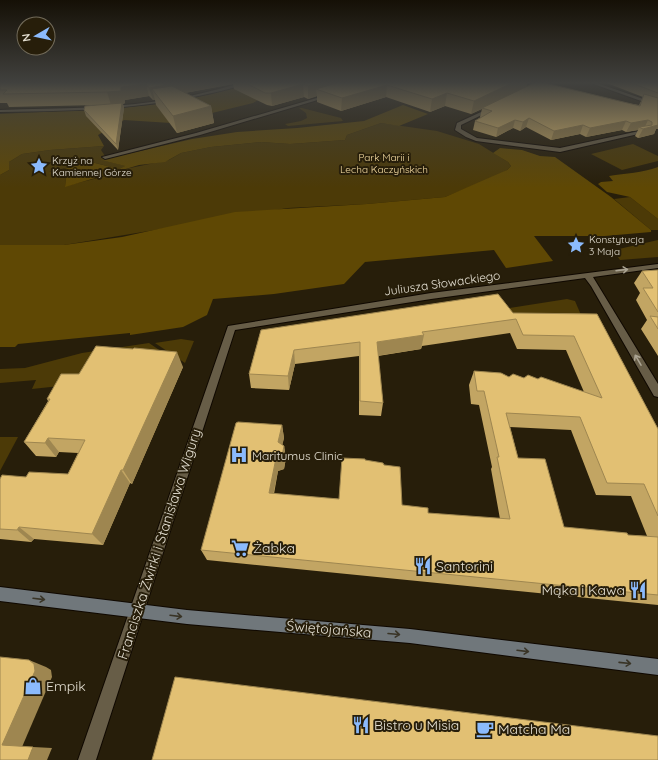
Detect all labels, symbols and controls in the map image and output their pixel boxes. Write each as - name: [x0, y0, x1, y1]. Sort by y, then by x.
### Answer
- north arrow: [16, 16, 56, 56]
- text: N: [19, 32, 34, 43]
- park label: Park Marii i Lecha Kaczyńskich: [340, 151, 428, 176]
- place label: Krzyż na Kamiennej Górze: [52, 154, 132, 179]
- place icon: Krzyż na Kamiennej Górze: [29, 156, 49, 176]
- place label: Konstytucja 3 Maja: [589, 233, 644, 258]
- place icon: Konstytucja 3 Maja: [566, 235, 586, 255]
- one-way arrow: [615, 266, 628, 274]
- street label: Juliusza Słowackiego: [383, 267, 501, 299]
- one-way arrow: [634, 354, 642, 366]
- street label: Franciszka Żwirki i Stanisława Wigury: [113, 426, 205, 662]
- hospital icon: Maritumus Clinic: [229, 445, 249, 465]
- place label: Maritumus Clinic: [252, 448, 343, 463]
- supermarket icon: Żabka: [230, 538, 250, 558]
- place label: Żabka: [253, 539, 295, 557]
- restaurant icon: Santorini: [413, 556, 433, 576]
- place label: Santorini: [436, 557, 493, 575]
- restaurant icon: Mąka i Kawa: [628, 580, 648, 600]
- place label: Mąka i Kawa: [541, 581, 625, 599]
- one-way arrow: [32, 595, 45, 603]
- one-way arrow: [169, 612, 182, 620]
- street label: Świętojańska: [286, 616, 372, 642]
- one-way arrow: [387, 631, 400, 638]
- one-way arrow: [516, 647, 529, 655]
- one-way arrow: [618, 660, 631, 667]
- shop icon: Empik: [23, 676, 43, 696]
- place label: Empik: [46, 677, 86, 695]
- restaurant icon: Bistro u Misia: [351, 715, 371, 735]
- place label: Bistro u Misia: [374, 716, 459, 734]
- cafe icon: Matcha Ma: [475, 719, 495, 739]
- place label: Matcha Ma: [498, 720, 570, 738]

